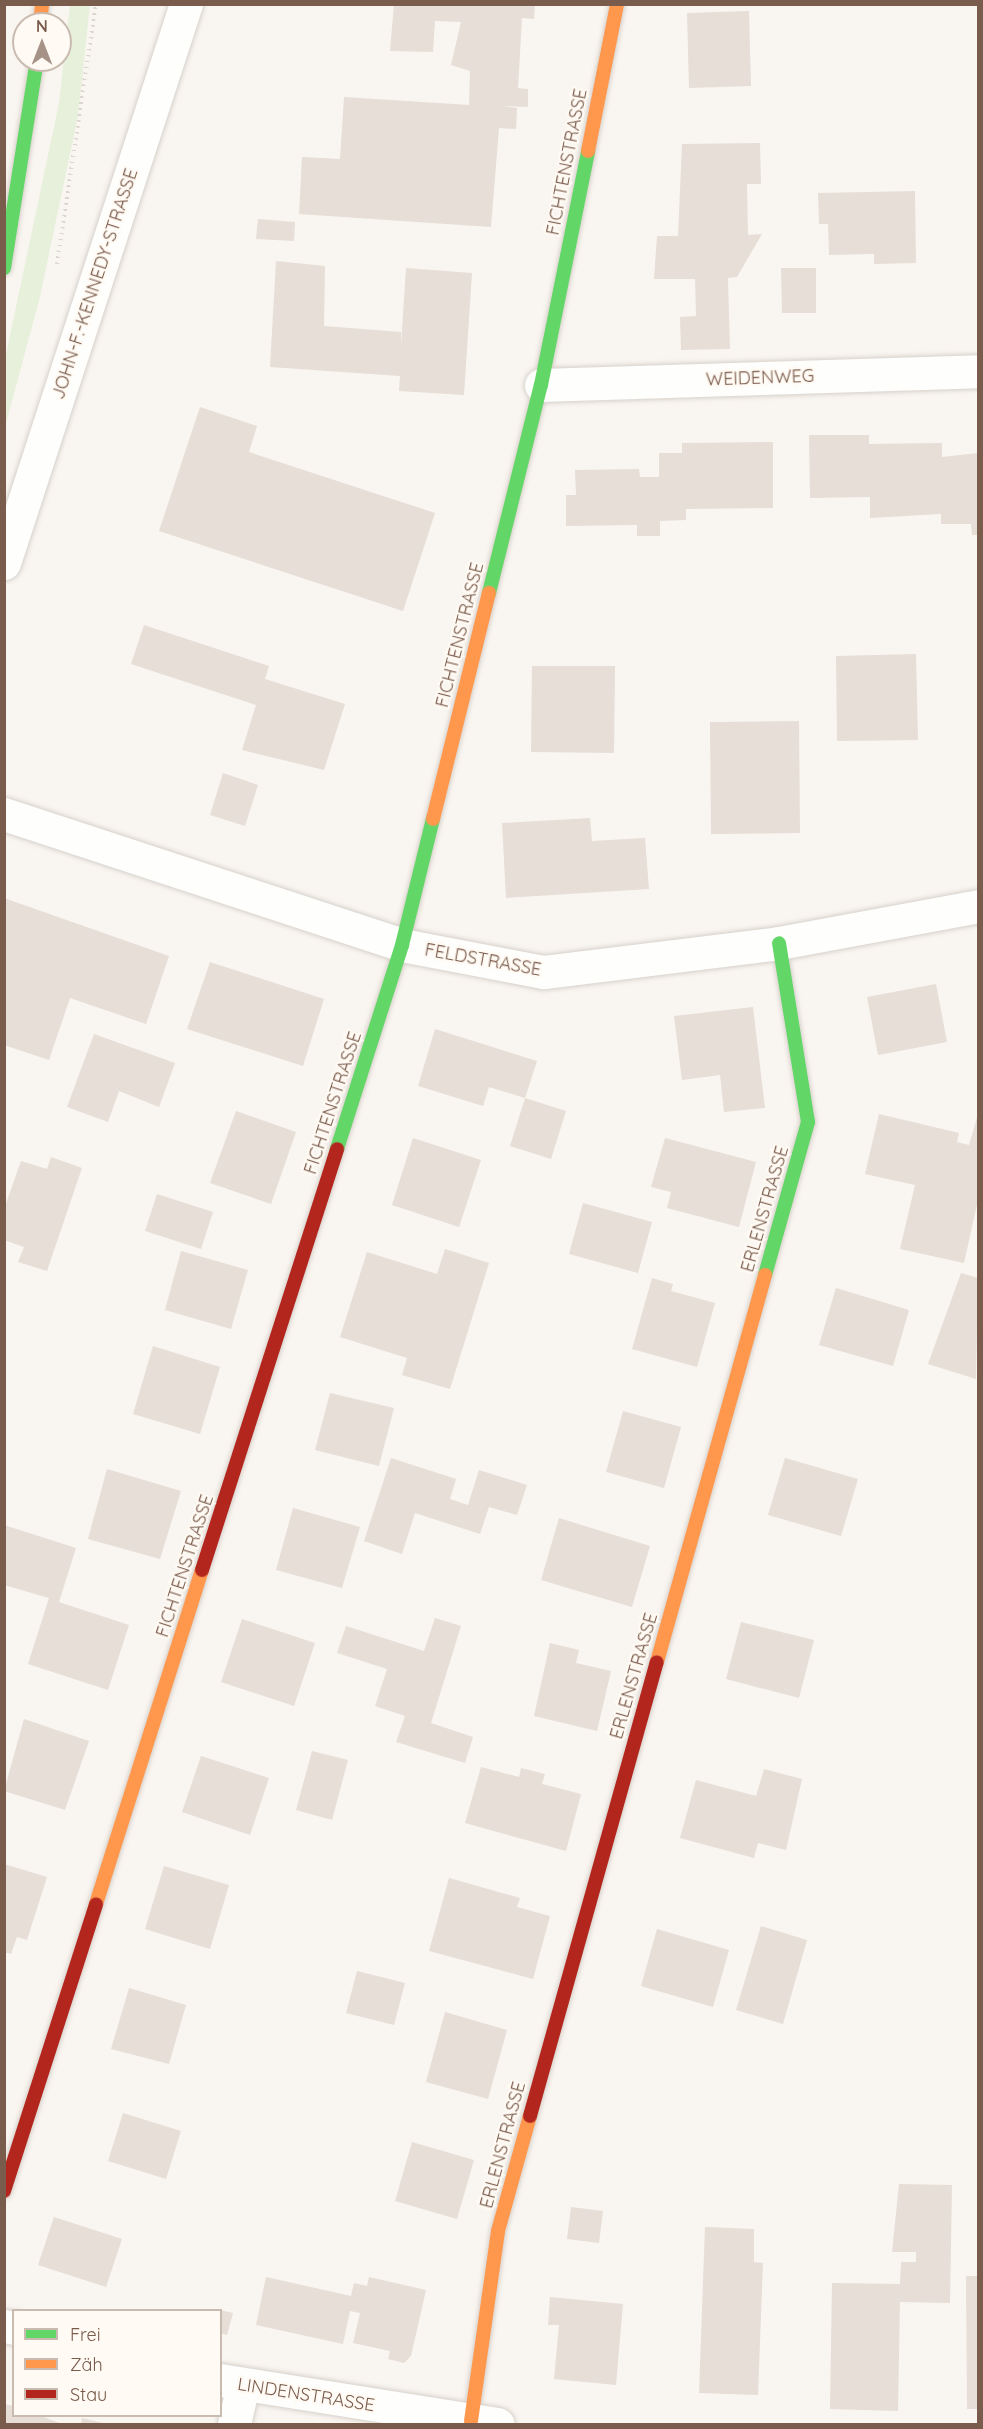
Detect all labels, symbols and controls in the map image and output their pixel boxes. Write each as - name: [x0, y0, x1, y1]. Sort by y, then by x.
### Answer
- north arrow: [12, 12, 72, 72]
- text: N: [36, 16, 48, 36]
- street label: FICHTENSTRASSE: [542, 87, 592, 237]
- street label: JOHN-F.-KENNEDY-STRASSE: [47, 166, 143, 402]
- street label: WEIDENWEG: [705, 365, 815, 391]
- street label: FICHTENSTRASSE: [432, 560, 488, 710]
- street label: FELDSTRASSE: [423, 939, 543, 981]
- street label: FICHTENSTRASSE: [300, 1029, 366, 1177]
- street label: ERLENSTRASSE: [737, 1143, 793, 1275]
- street label: FICHTENSTRASSE: [152, 1492, 218, 1640]
- street label: ERLENSTRASSE: [606, 1610, 662, 1742]
- street label: ERLENSTRASSE: [476, 2079, 530, 2211]
- legend: [12, 2309, 222, 2417]
- text: Frei: [70, 2323, 101, 2346]
- text: Zäh: [70, 2353, 103, 2376]
- street label: LINDENSTRASSE: [236, 2373, 376, 2417]
- text: Stau: [70, 2383, 107, 2406]

